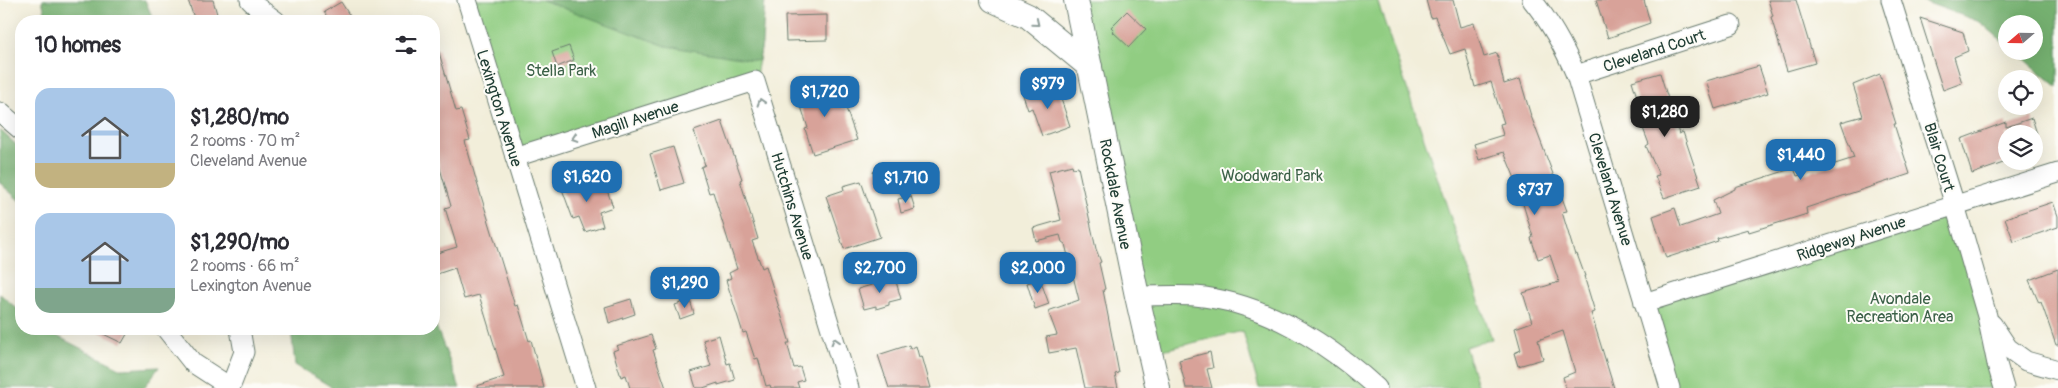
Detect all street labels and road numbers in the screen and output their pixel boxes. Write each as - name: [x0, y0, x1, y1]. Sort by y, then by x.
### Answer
- street label: Cleveland Court: [1601, 25, 1709, 77]
- street label: Lexington Avenue: [472, 47, 526, 169]
- street label: Magill Avenue: [589, 96, 681, 143]
- street label: Blair Court: [1919, 120, 1959, 195]
- street label: Cleveland Avenue: [1583, 130, 1637, 248]
- street label: Rockdale Avenue: [1094, 137, 1136, 251]
- street label: Hutchins Avenue: [766, 150, 818, 263]
- street label: Ridgeway Avenue: [1794, 212, 1908, 266]

